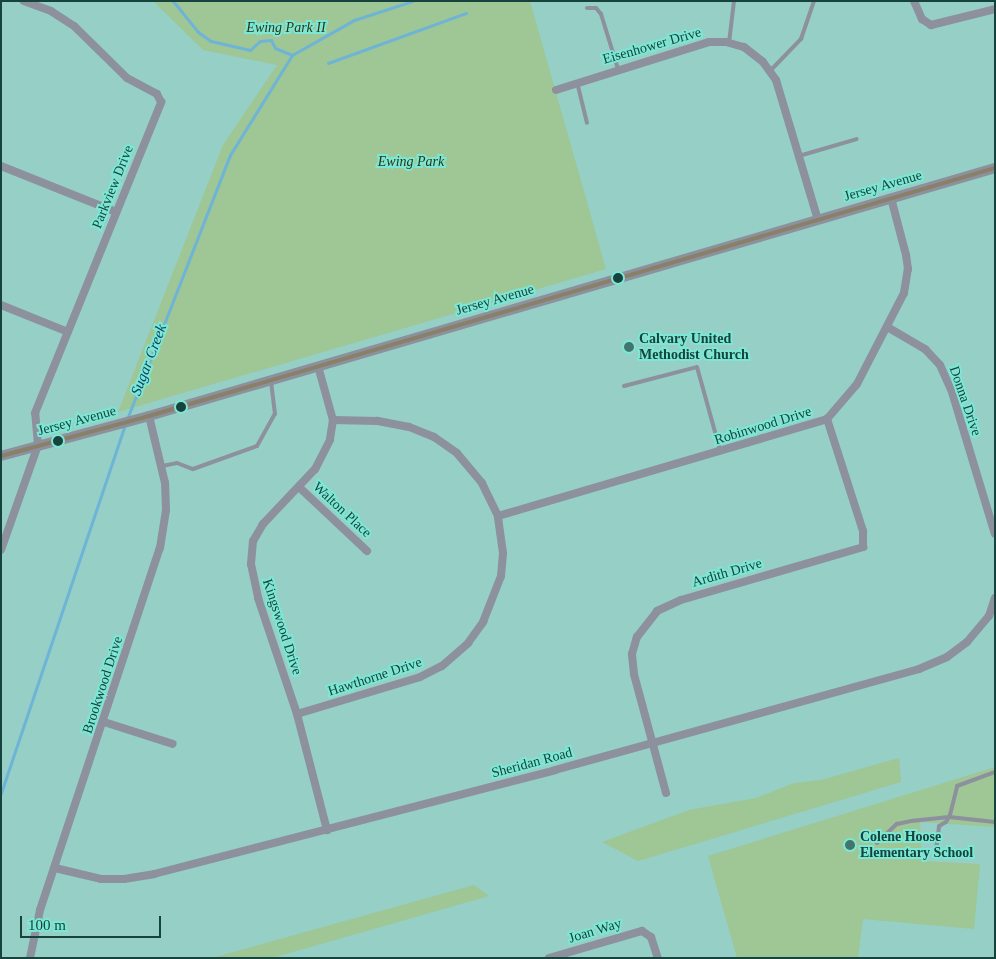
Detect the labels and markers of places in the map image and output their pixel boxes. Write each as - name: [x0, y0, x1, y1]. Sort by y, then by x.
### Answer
- unlabelled marker: [613, 273, 623, 283]
- place label: Calvary United Methodist Church: [639, 331, 749, 364]
- marker: Calvary United Methodist Church: [623, 341, 635, 353]
- unlabelled marker: [176, 402, 186, 412]
- unlabelled marker: [53, 436, 63, 446]
- place label: Colene Hoose Elementary School: [860, 829, 973, 862]
- marker: Colene Hoose Elementary School: [844, 839, 856, 851]

